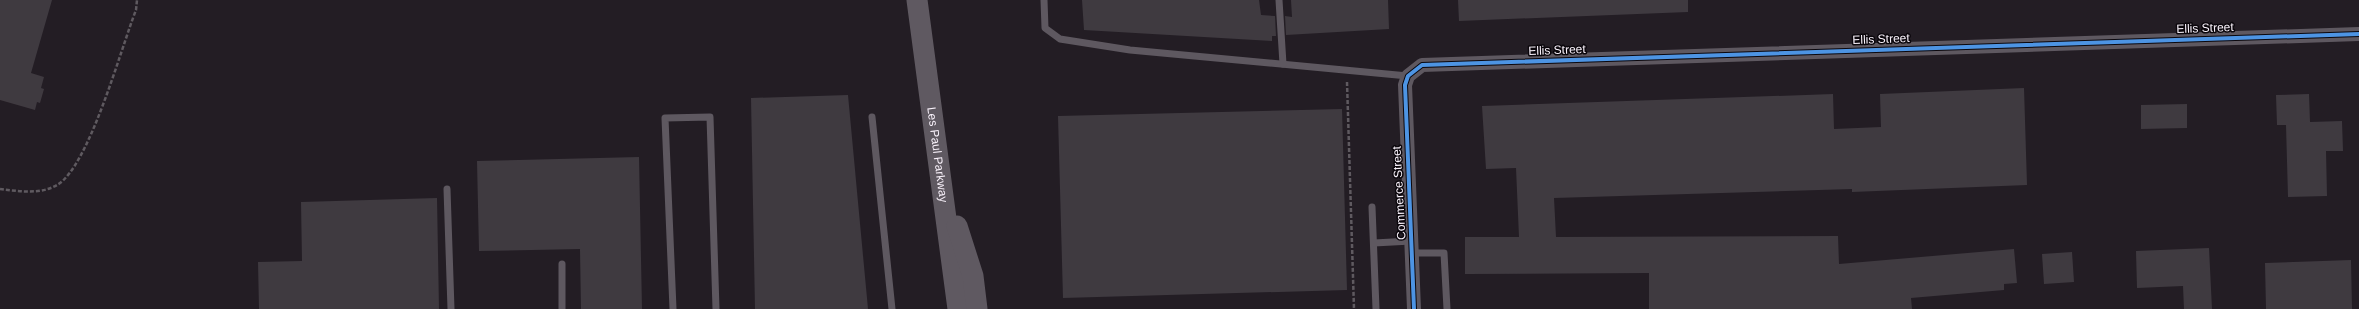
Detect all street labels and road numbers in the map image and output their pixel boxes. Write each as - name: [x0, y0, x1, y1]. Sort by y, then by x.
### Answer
- street label: Ellis Street: [2176, 20, 2235, 36]
- street label: Ellis Street: [1852, 31, 1911, 47]
- street label: Ellis Street: [1528, 42, 1587, 58]
- street label: Les Paul Parkway: [924, 106, 951, 203]
- street label: Commerce Street: [1390, 145, 1408, 240]

